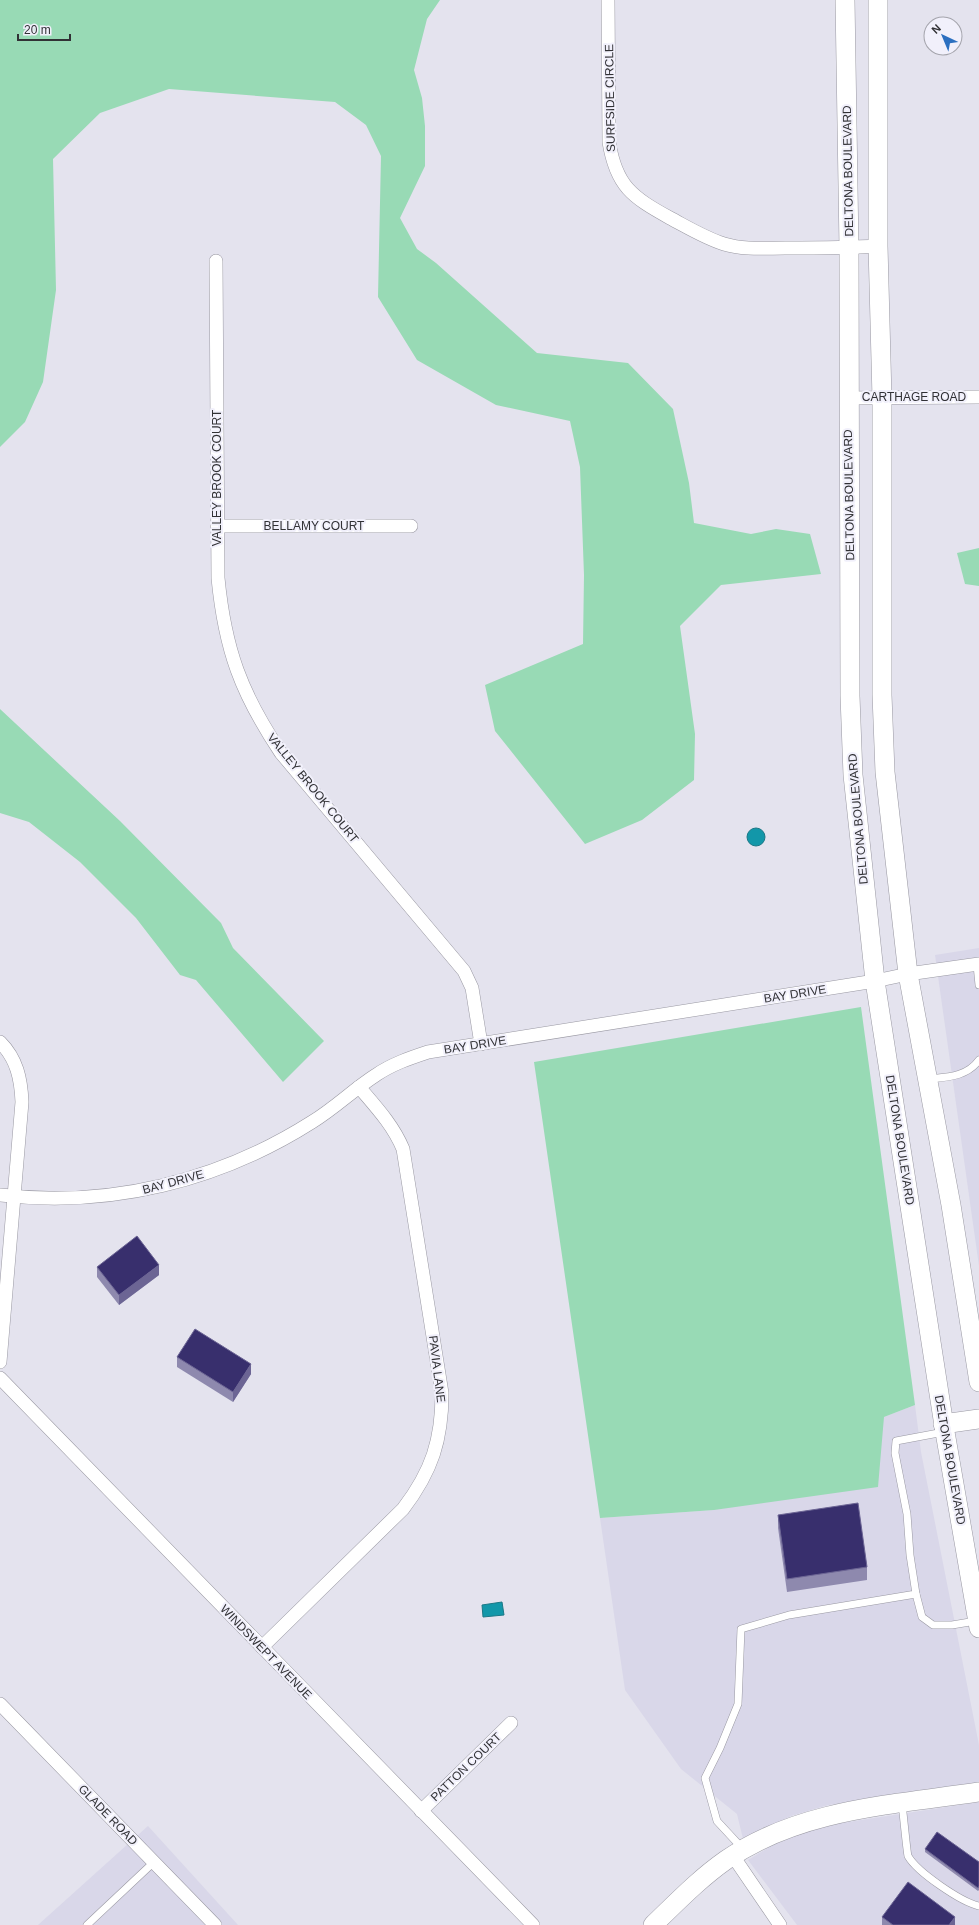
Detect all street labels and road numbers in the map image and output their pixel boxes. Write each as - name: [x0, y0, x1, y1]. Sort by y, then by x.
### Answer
- street label: SURFSIDE CIRCLE: [602, 44, 618, 152]
- street label: DELTONA BOULEVARD: [840, 105, 856, 237]
- street label: CARTHAGE ROAD: [862, 390, 967, 404]
- street label: VALLEY BROOK COURT: [210, 409, 224, 546]
- street label: DELTONA BOULEVARD: [841, 429, 857, 561]
- street label: BELLAMY COURT: [264, 519, 365, 533]
- street label: VALLEY BROOK COURT: [265, 730, 362, 846]
- street label: DELTONA BOULEVARD: [845, 753, 871, 885]
- street label: BAY DRIVE: [763, 982, 827, 1006]
- street label: BAY DRIVE: [443, 1033, 507, 1057]
- street label: DELTONA BOULEVARD: [883, 1074, 917, 1206]
- street label: BAY DRIVE: [141, 1167, 205, 1197]
- street label: PAVIA LANE: [426, 1335, 448, 1403]
- street label: DELTONA BOULEVARD: [932, 1394, 968, 1526]
- street label: WINDSWEPT AVENUE: [217, 1602, 315, 1702]
- street label: PATTON COURT: [428, 1729, 505, 1804]
- street label: GLADE ROAD: [76, 1782, 141, 1848]

